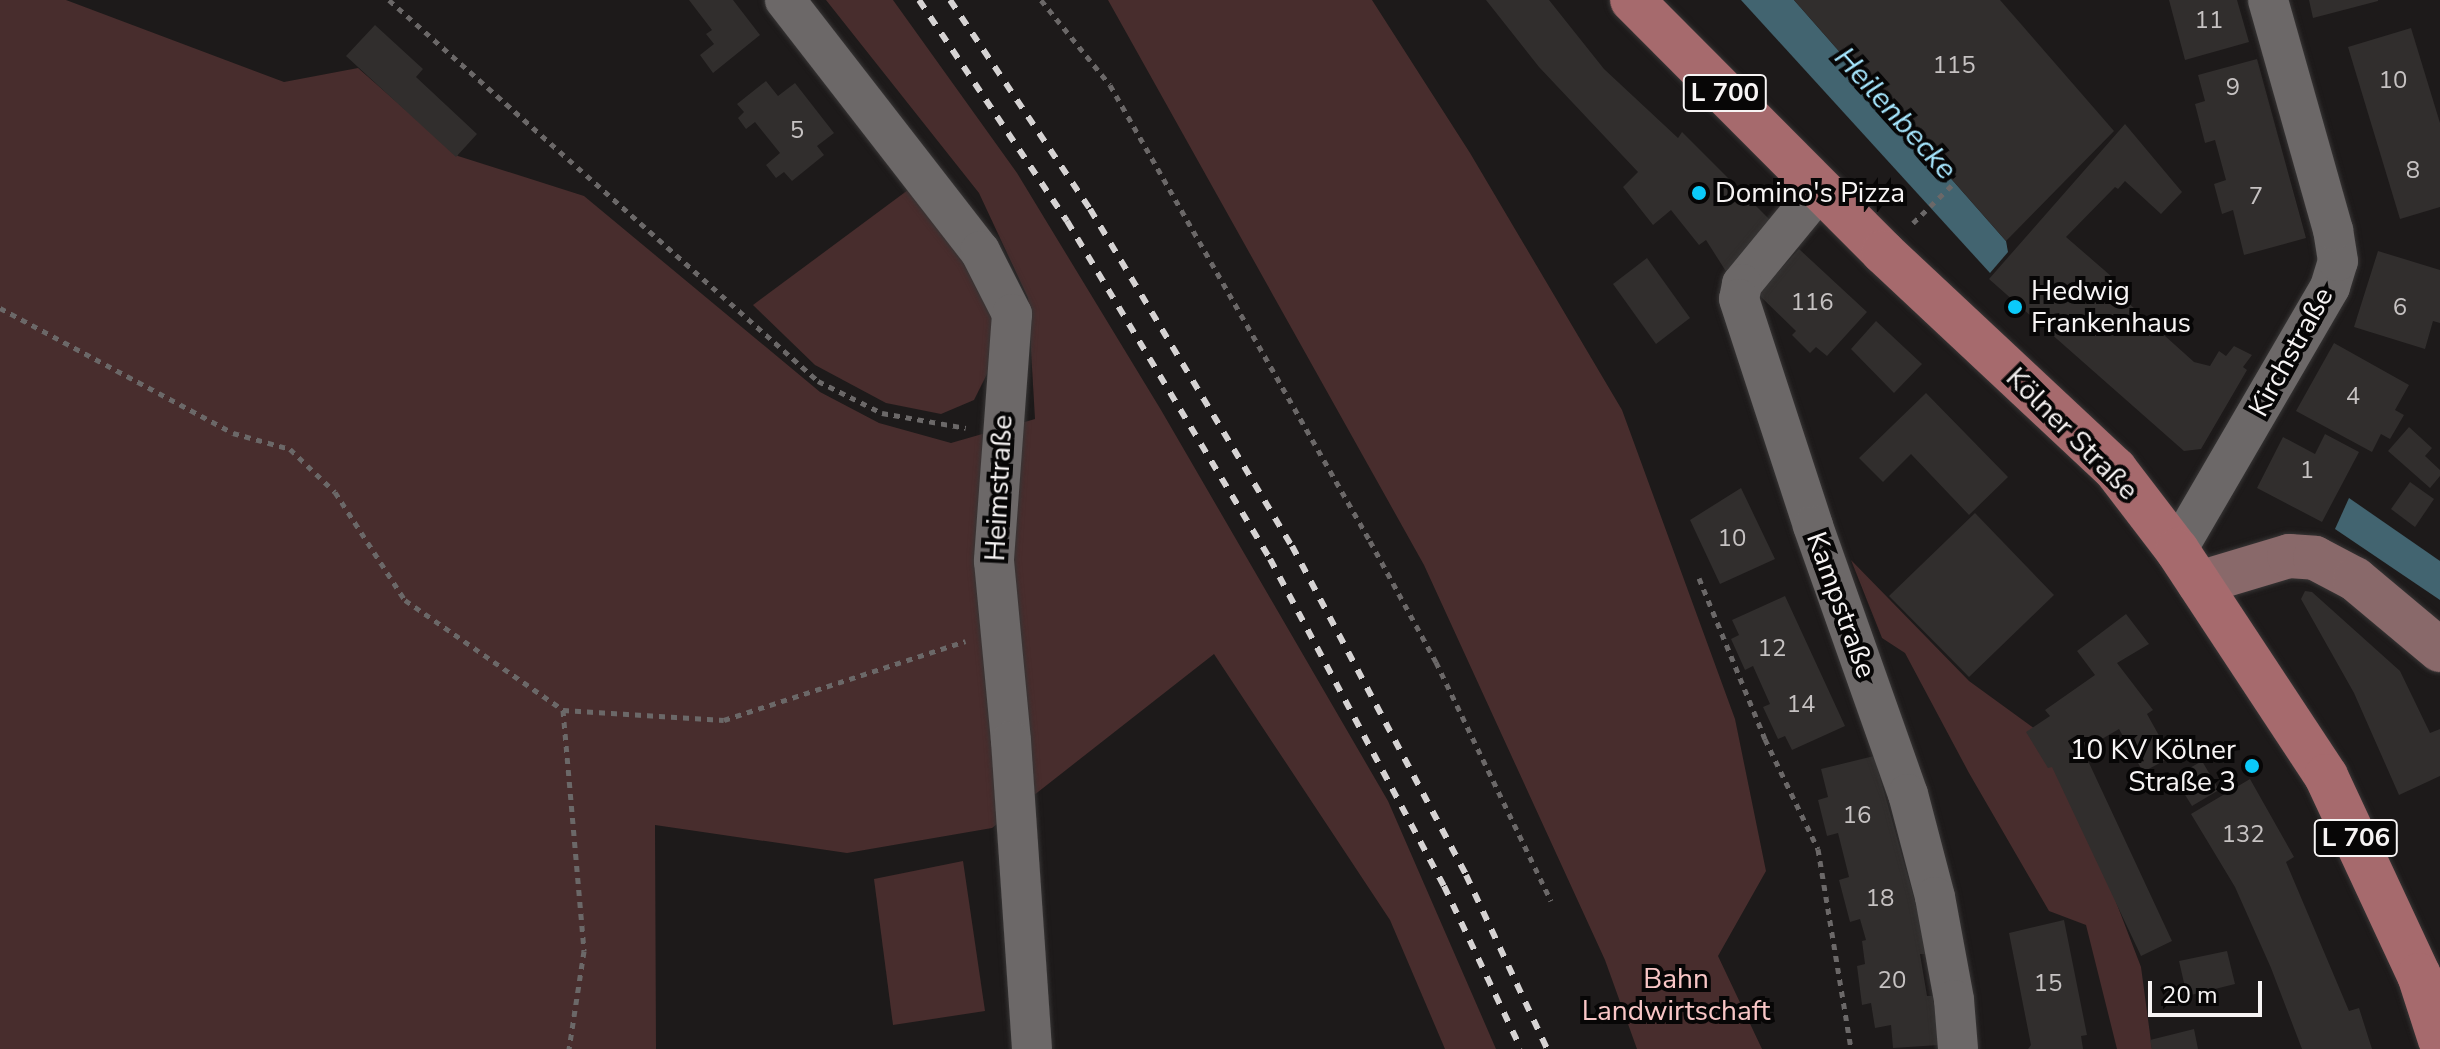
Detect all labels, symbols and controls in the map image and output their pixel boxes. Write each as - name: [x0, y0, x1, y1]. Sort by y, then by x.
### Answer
- house number: 11: [2195, 7, 2223, 35]
- water label: Heilenbecke: [1826, 40, 1964, 188]
- house number: 115: [1932, 52, 1976, 80]
- house number: 10: [2379, 67, 2407, 95]
- road number: L 700: [1681, 71, 1769, 115]
- house number: 9: [2226, 74, 2240, 102]
- house number: 5: [790, 117, 804, 145]
- house number: 8: [2406, 157, 2420, 185]
- place label: Domino's Pizza: [1715, 176, 1905, 210]
- house number: 7: [2249, 183, 2263, 211]
- marker: Domino's Pizza: [1690, 184, 1708, 202]
- place label: Hedwig Frankenhaus: [2031, 274, 2191, 340]
- street label: Kirchstraße: [2242, 281, 2340, 423]
- house number: 116: [1790, 289, 1834, 317]
- house number: 6: [2393, 294, 2407, 322]
- marker: Hedwig Frankenhaus: [2006, 298, 2024, 316]
- street label: Kölner Straße: [1999, 361, 2145, 507]
- house number: 4: [2346, 383, 2360, 411]
- street label: Heimstraße: [978, 414, 1020, 562]
- house number: 1: [2300, 457, 2314, 485]
- house number: 10: [1718, 525, 1746, 553]
- street label: Kampstraße: [1799, 528, 1883, 682]
- house number: 12: [1758, 635, 1786, 663]
- house number: 14: [1787, 691, 1815, 719]
- place label: 10 KV Kölner Straße 3: [2070, 733, 2236, 799]
- marker: 10 KV Kölner Straße 3: [2243, 757, 2261, 775]
- house number: 16: [1843, 802, 1871, 830]
- road number: L 706: [2312, 816, 2400, 860]
- house number: 132: [2221, 821, 2265, 849]
- house number: 18: [1866, 885, 1894, 913]
- park label: Bahn Landwirtschaft: [1582, 962, 1770, 1028]
- scale bar: [2152, 965, 2266, 1015]
- house number: 20: [1878, 967, 1906, 995]
- house number: 15: [2034, 970, 2062, 998]
- text: 20 m: [2162, 979, 2218, 1011]

